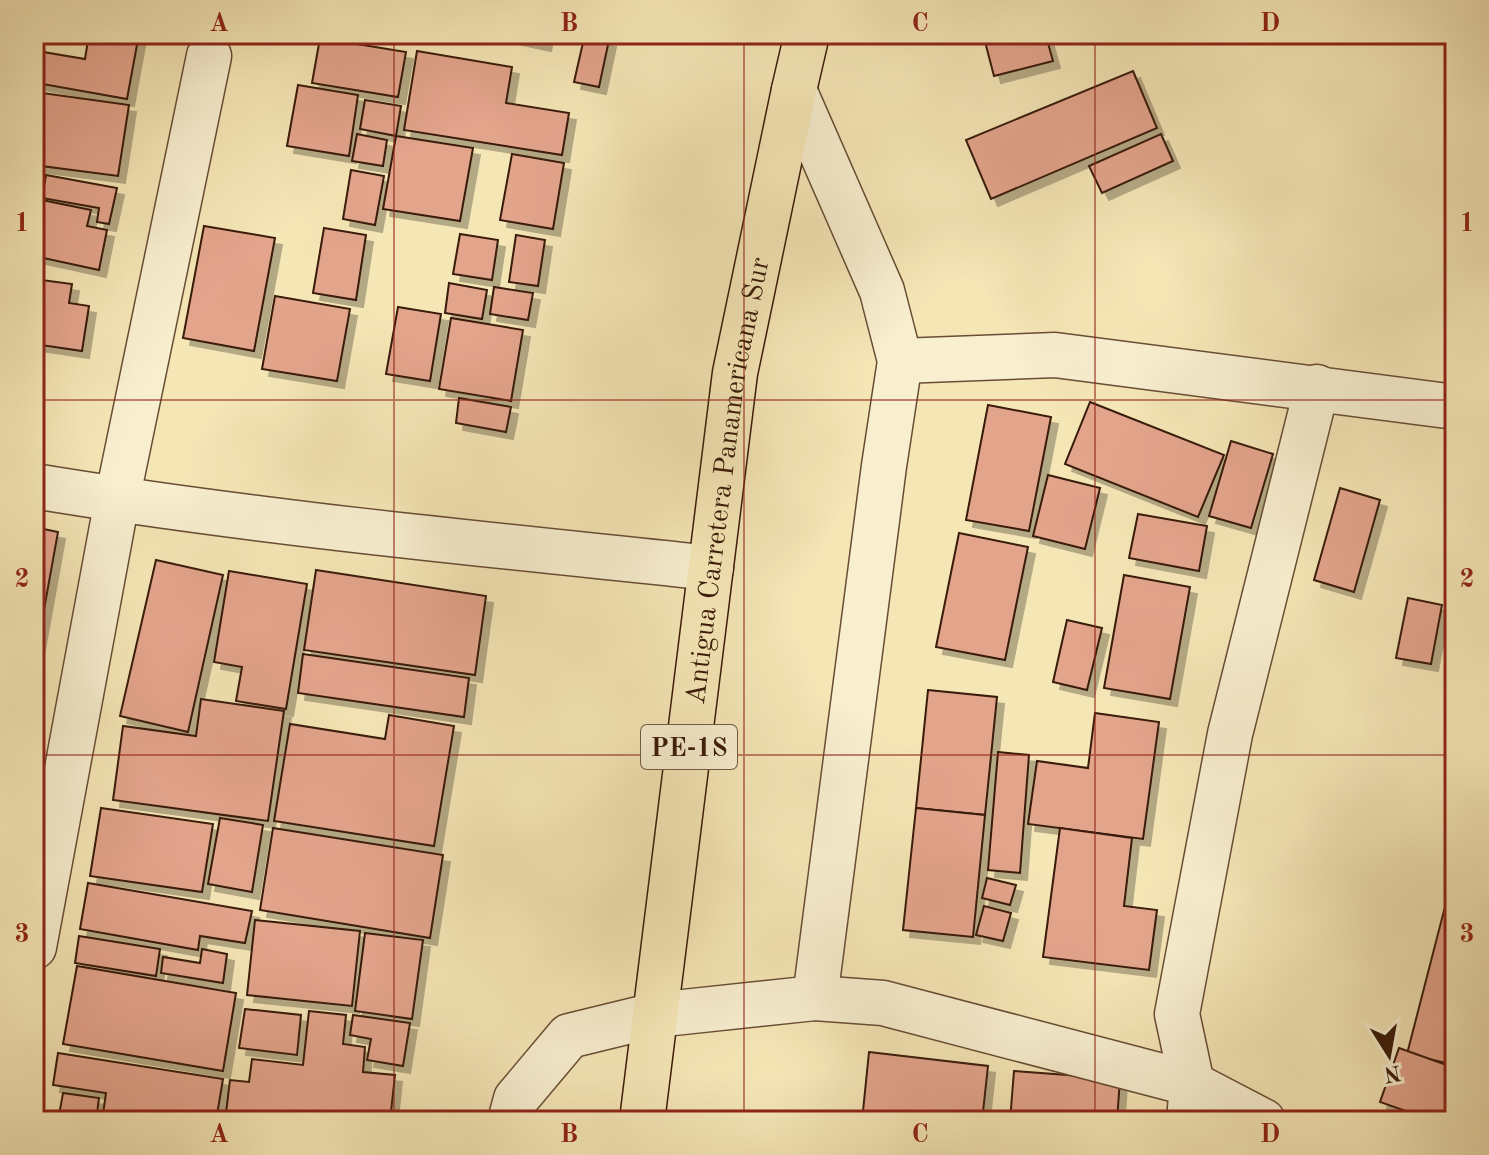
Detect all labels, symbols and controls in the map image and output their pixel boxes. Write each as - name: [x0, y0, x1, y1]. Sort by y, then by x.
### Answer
- text: A: [209, 11, 229, 37]
- text: B: [560, 11, 578, 37]
- text: C: [911, 11, 929, 37]
- text: D: [1260, 11, 1280, 37]
- text: 1: [14, 211, 30, 237]
- text: 1: [1459, 211, 1475, 237]
- street label: Antigua Carretera Panamericana Sur: [683, 255, 776, 706]
- text: 2: [14, 567, 30, 593]
- text: 2: [1459, 567, 1475, 593]
- road number: PE-1S: [641, 725, 737, 769]
- text: 3: [14, 922, 30, 948]
- text: 3: [1459, 922, 1475, 948]
- north arrow: [1349, 1015, 1429, 1095]
- text: N: [1382, 1060, 1403, 1085]
- text: A: [209, 1122, 229, 1148]
- text: B: [560, 1122, 578, 1148]
- text: C: [911, 1122, 929, 1148]
- text: D: [1260, 1122, 1280, 1148]

